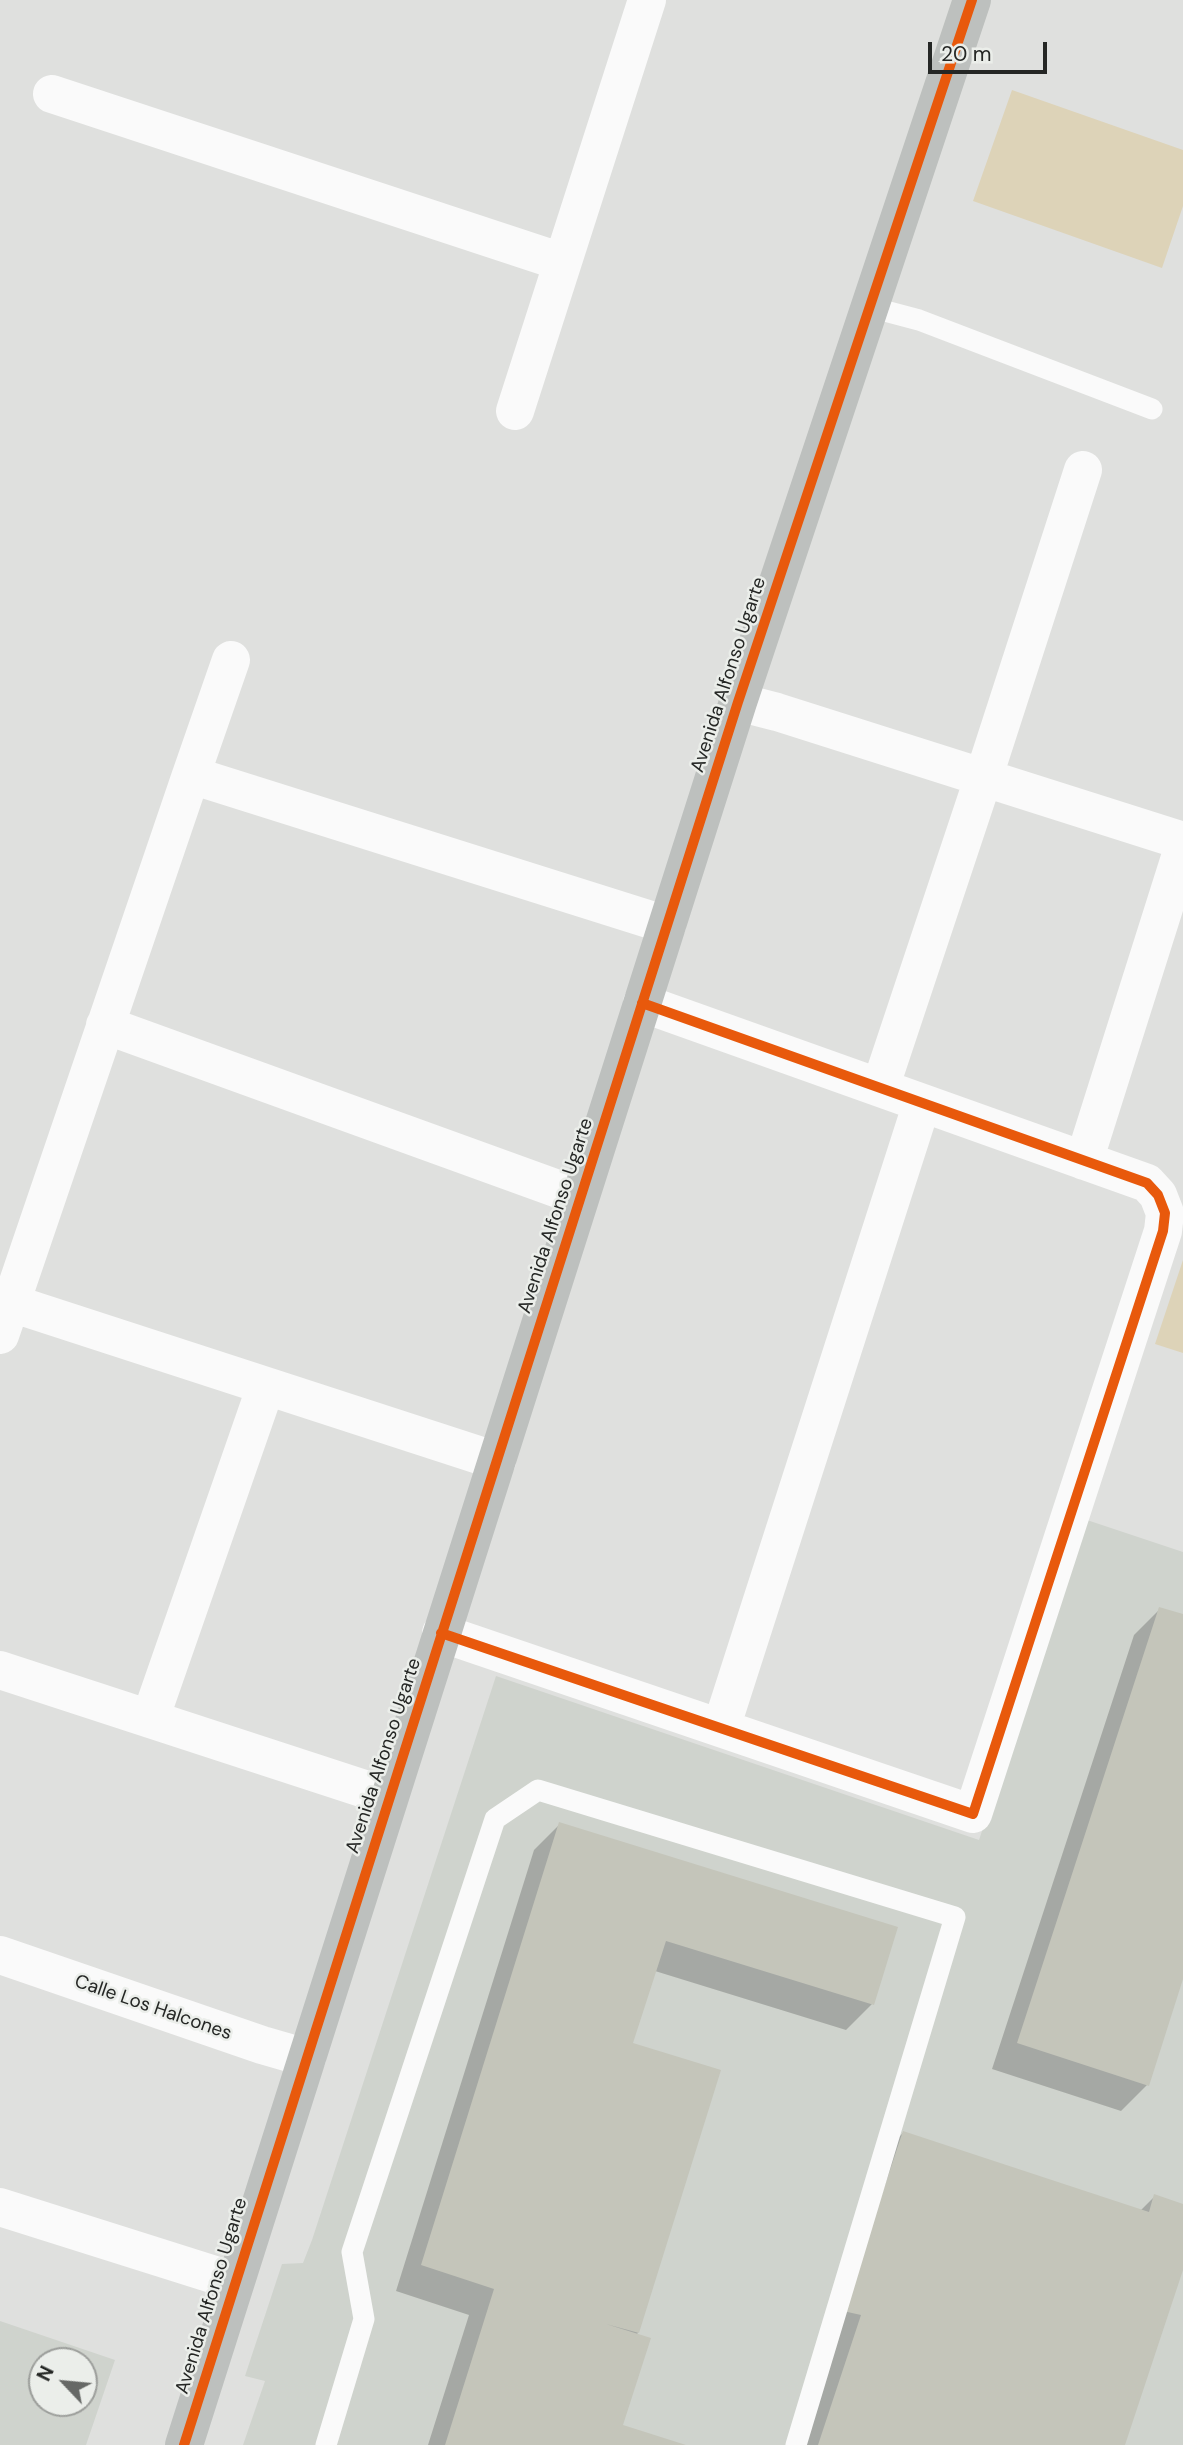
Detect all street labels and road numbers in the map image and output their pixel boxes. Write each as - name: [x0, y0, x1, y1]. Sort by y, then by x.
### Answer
- street label: Avenida Alfonso Ugarte: [687, 574, 771, 776]
- street label: Avenida Alfonso Ugarte: [514, 1115, 598, 1317]
- street label: Avenida Alfonso Ugarte: [342, 1655, 426, 1857]
- street label: Calle Los Halcones: [71, 1970, 235, 2046]
- street label: Avenida Alfonso Ugarte: [171, 2195, 253, 2397]

